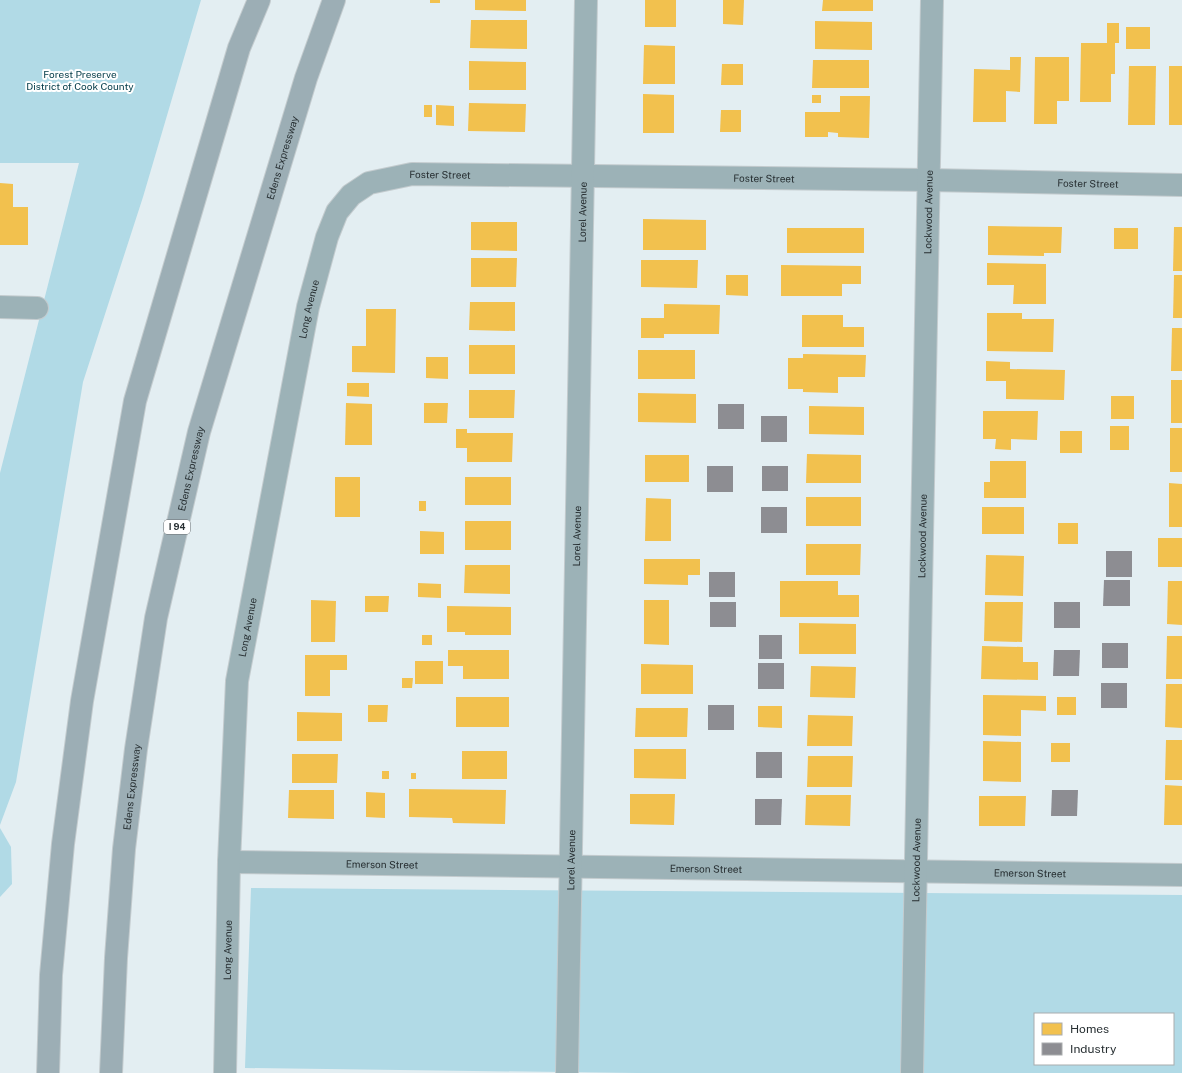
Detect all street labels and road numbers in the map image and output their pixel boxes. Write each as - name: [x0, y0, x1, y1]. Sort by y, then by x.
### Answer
- street label: Edens Expressway: [264, 114, 300, 201]
- street label: Foster Street: [409, 168, 471, 181]
- street label: Lockwood Avenue: [921, 170, 935, 254]
- street label: Foster Street: [733, 172, 795, 184]
- street label: Foster Street: [1057, 177, 1119, 190]
- street label: Lorel Avenue: [576, 181, 589, 243]
- street label: Long Avenue: [296, 278, 321, 339]
- street label: Edens Expressway: [175, 424, 207, 512]
- street label: Lockwood Avenue: [915, 494, 929, 578]
- street label: Lorel Avenue: [570, 505, 583, 566]
- road number: I 94: [164, 520, 190, 534]
- street label: Long Avenue: [236, 596, 259, 658]
- street label: Edens Expressway: [120, 742, 143, 831]
- street label: Lockwood Avenue: [909, 818, 923, 902]
- street label: Lorel Avenue: [564, 829, 577, 890]
- street label: Emerson Street: [346, 858, 418, 871]
- street label: Emerson Street: [670, 862, 742, 875]
- street label: Emerson Street: [994, 866, 1066, 879]
- street label: Long Avenue: [221, 920, 234, 980]

